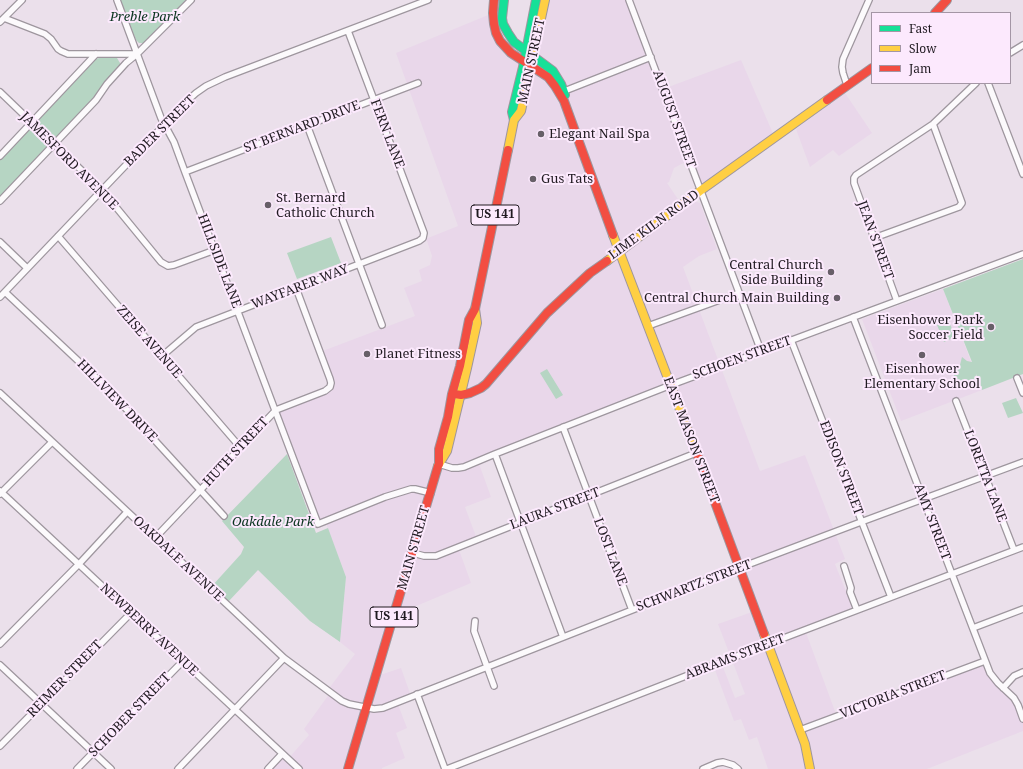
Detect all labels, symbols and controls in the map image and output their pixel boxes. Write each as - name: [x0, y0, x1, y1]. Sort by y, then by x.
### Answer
- park label: Preble Park: [110, 9, 180, 25]
- legend: [871, 12, 1011, 84]
- street label: MAIN STREET: [515, 17, 549, 105]
- text: Fast: [909, 20, 932, 37]
- text: Slow: [909, 40, 937, 57]
- text: Jam: [909, 60, 931, 77]
- street label: AUGUST STREET: [649, 68, 699, 170]
- street label: BADER STREET: [121, 92, 199, 170]
- street label: FERN LANE: [367, 97, 407, 171]
- street label: ST BERNARD DRIVE: [242, 98, 362, 156]
- street label: JAMESFORD AVENUE: [17, 109, 121, 213]
- place label: Elegant Nail Spa: [549, 126, 650, 142]
- marker: Elegant Nail Spa: [536, 129, 546, 139]
- place label: Gus Tats: [541, 171, 593, 187]
- marker: Gus Tats: [528, 174, 538, 184]
- street label: LIME KILN ROAD: [606, 187, 702, 263]
- place label: St. Bernard Catholic Church: [276, 190, 375, 221]
- street label: JEAN STREET: [854, 198, 896, 282]
- marker: St. Bernard Catholic Church: [263, 200, 273, 210]
- road number: US 141: [471, 205, 519, 225]
- street label: HILLSIDE LANE: [194, 212, 244, 310]
- place label: Central Church Side Building: [729, 257, 823, 288]
- street label: WAYFARER WAY: [249, 261, 351, 313]
- marker: Central Church Side Building: [826, 267, 836, 277]
- place label: Central Church Main Building: [644, 290, 829, 306]
- marker: Central Church Main Building: [832, 293, 842, 303]
- street label: ZEISE AVENUE: [113, 302, 185, 382]
- place label: Eisenhower Park Soccer Field: [877, 312, 983, 343]
- marker: Eisenhower Park Soccer Field: [986, 322, 996, 332]
- street label: SCHOEN STREET: [691, 333, 793, 383]
- place label: Planet Fitness: [375, 346, 461, 362]
- marker: Planet Fitness: [362, 349, 372, 359]
- marker: Eisenhower Elementary School: [917, 350, 927, 360]
- street label: HILLVIEW DRIVE: [74, 357, 160, 445]
- place label: Eisenhower Elementary School: [864, 361, 980, 392]
- street label: EAST MASON STREET: [660, 375, 722, 505]
- street label: HUTH STREET: [200, 414, 272, 490]
- street label: EDISON STREET: [816, 419, 866, 517]
- street label: LORETTA LANE: [960, 428, 1010, 524]
- street label: AMY STREET: [910, 482, 954, 562]
- street label: LAURA STREET: [508, 485, 602, 533]
- street label: MAIN STREET: [395, 504, 433, 592]
- street label: OAKDALE AVENUE: [130, 513, 226, 605]
- park label: Oakdale Park: [232, 514, 314, 530]
- street label: LOST LANE: [590, 516, 630, 588]
- street label: SCHWARTZ STREET: [634, 557, 754, 615]
- street label: NEWBERRY AVENUE: [97, 580, 201, 680]
- road number: US 141: [370, 607, 418, 627]
- street label: ABRAMS STREET: [683, 631, 787, 683]
- street label: REIMER STREET: [24, 637, 106, 721]
- street label: VICTORIA STREET: [838, 668, 948, 722]
- street label: SCHOBER STREET: [86, 670, 174, 760]

